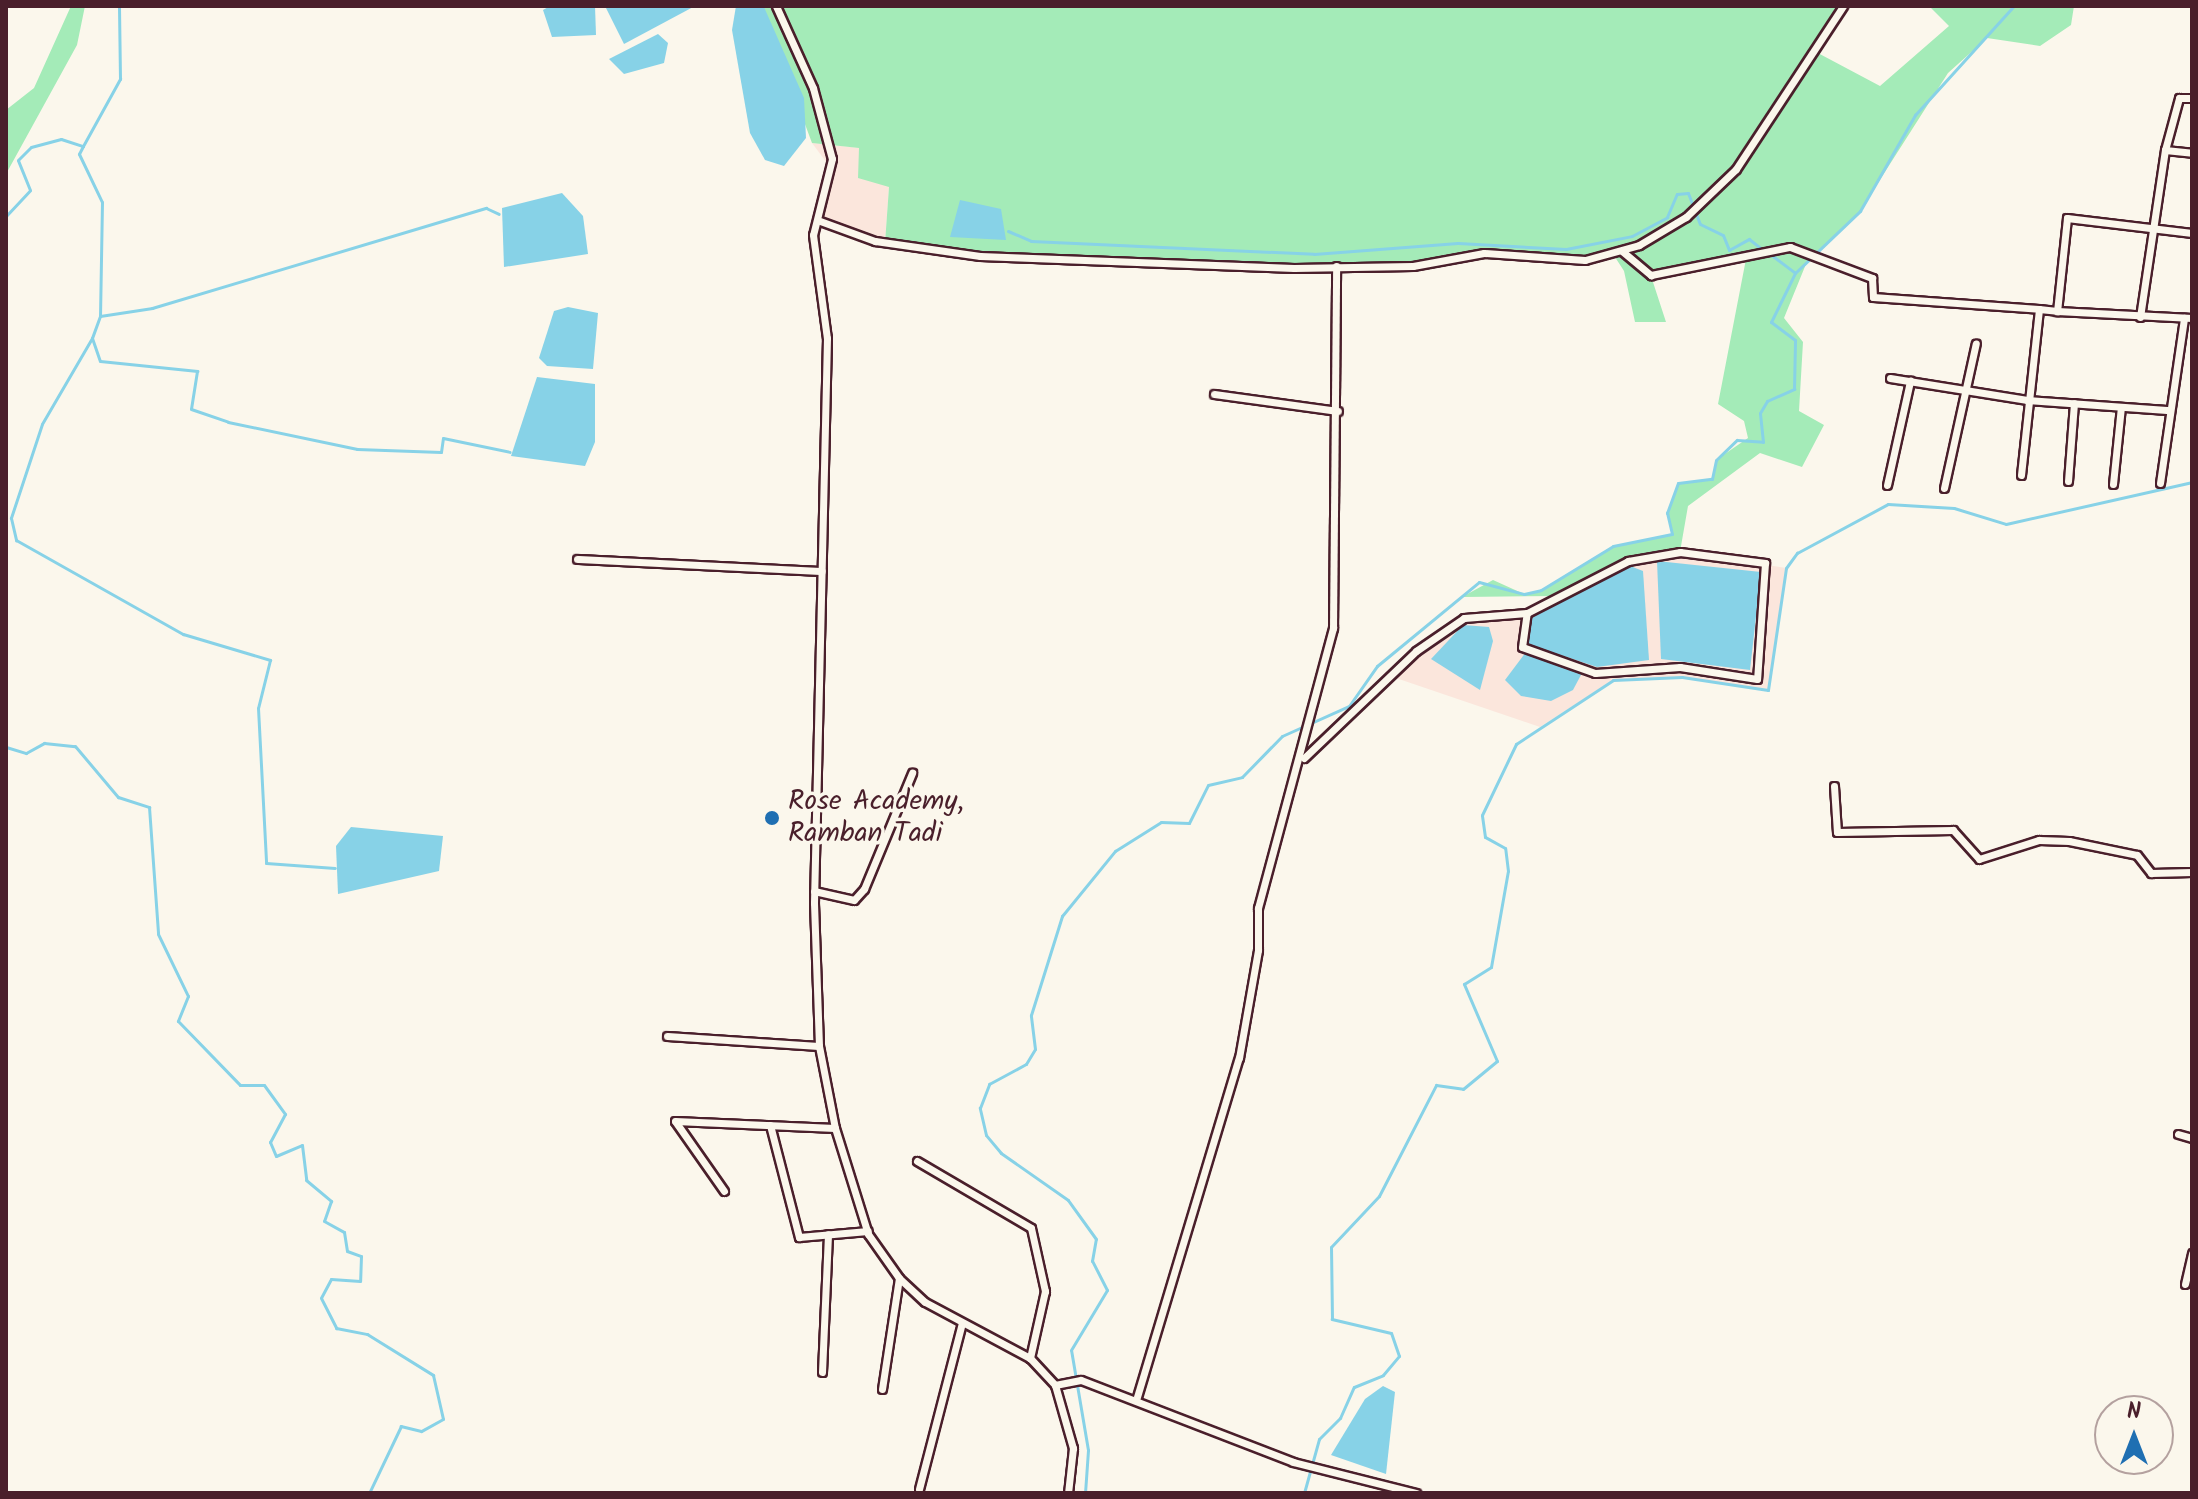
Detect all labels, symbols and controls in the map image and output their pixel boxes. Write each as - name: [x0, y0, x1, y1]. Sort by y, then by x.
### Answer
- place label: Rose Academy, Ramban Tadi: [788, 785, 964, 851]
- marker: Rose Academy, Ramban Tadi: [763, 809, 781, 827]
- north arrow: [2094, 1395, 2174, 1475]
- text: N: [2127, 1395, 2141, 1430]

